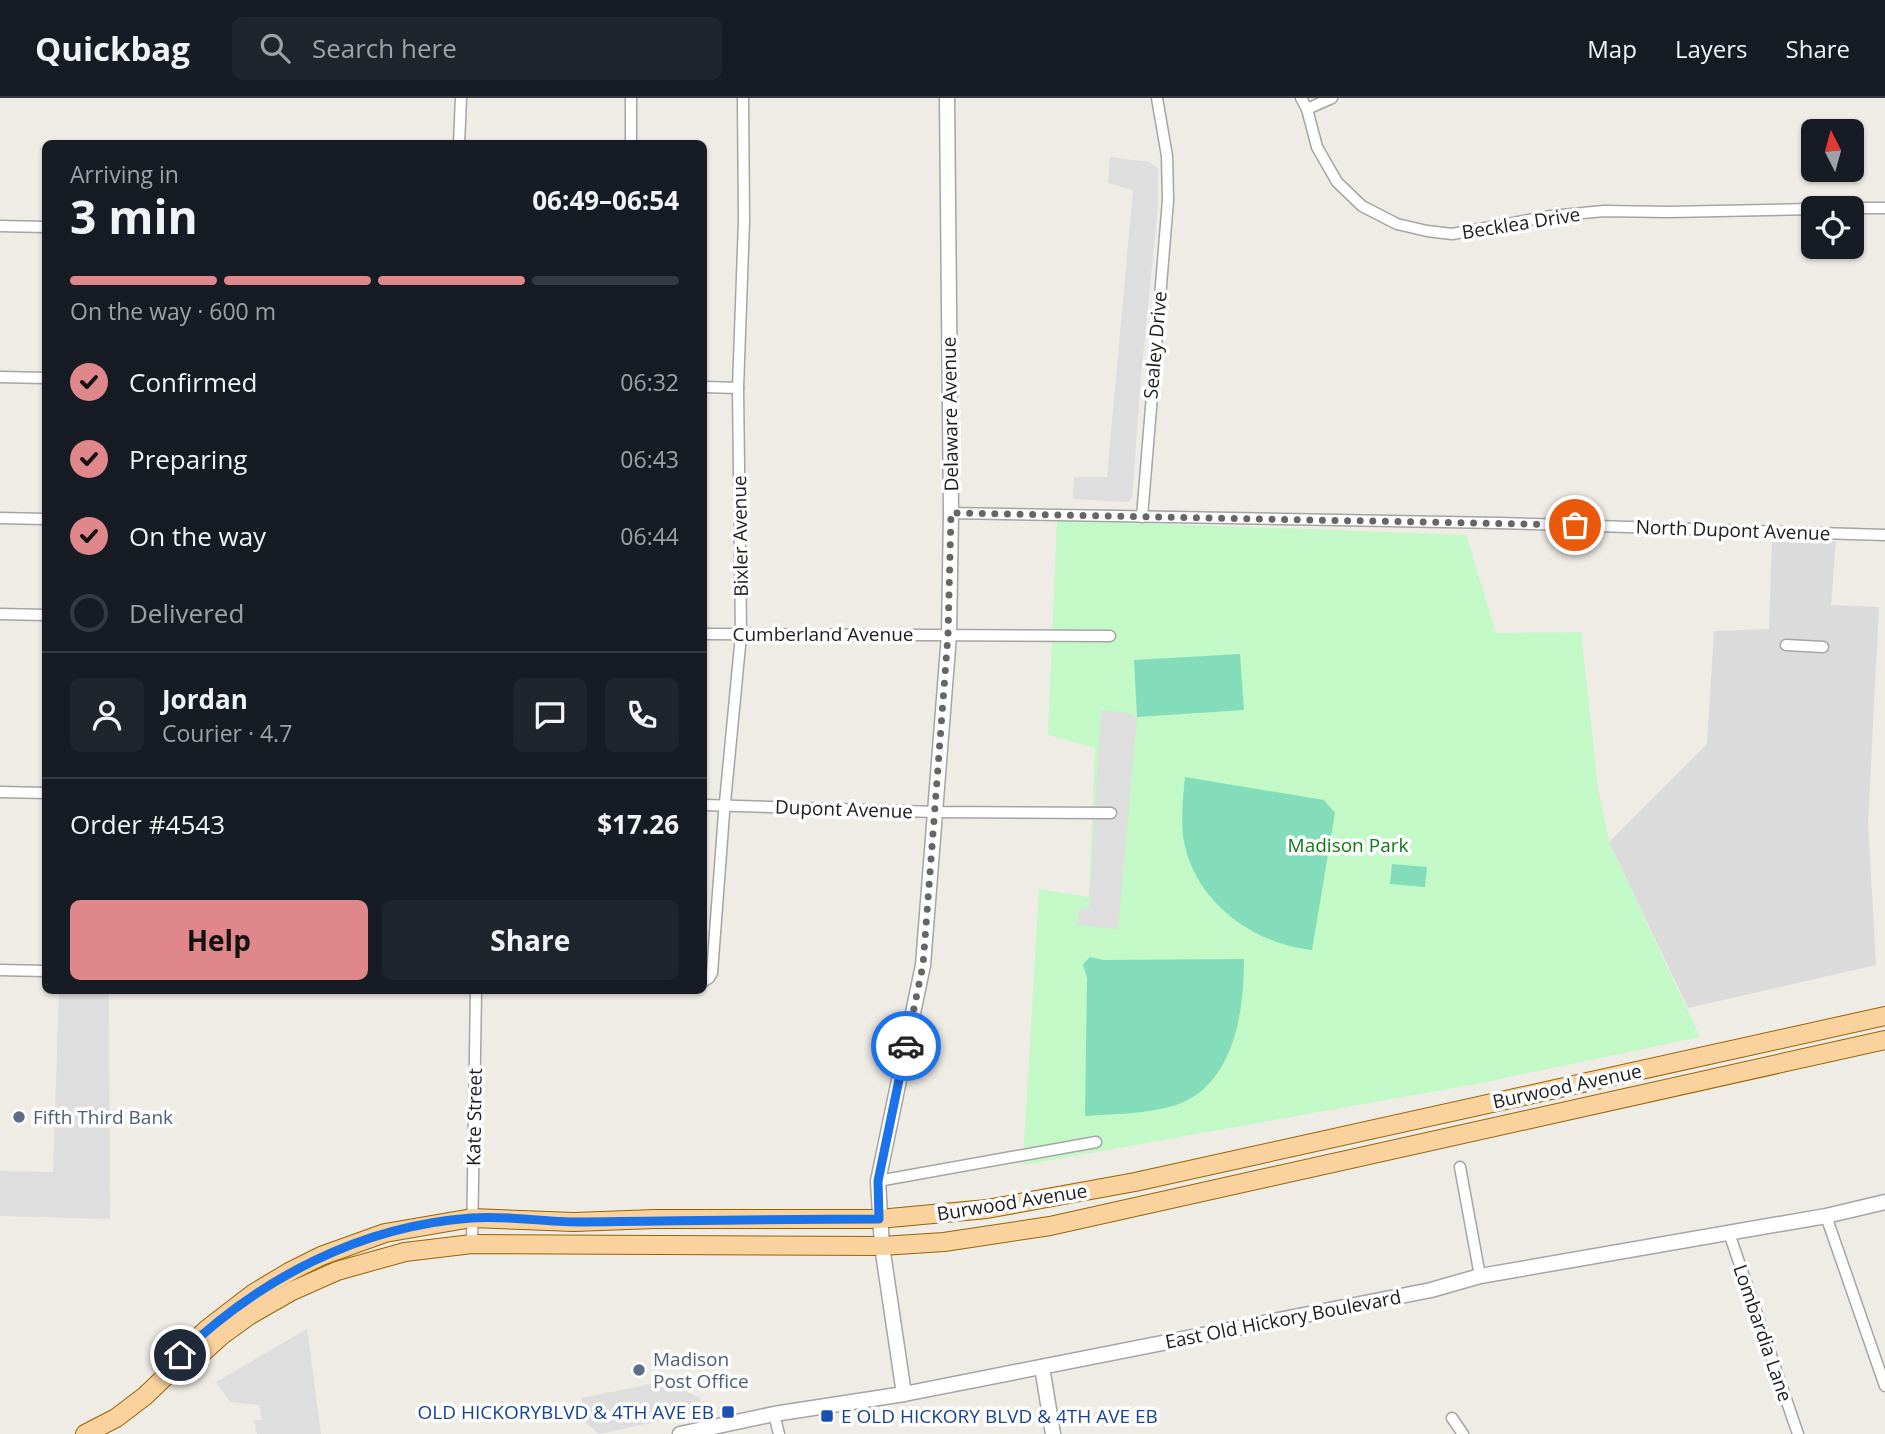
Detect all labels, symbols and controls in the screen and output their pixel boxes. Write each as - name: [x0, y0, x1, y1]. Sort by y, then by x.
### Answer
- search box: [232, 17, 722, 80]
- text: Quickbag: [35, 26, 190, 71]
- icon: search: [256, 29, 294, 67]
- text: Search here: [312, 30, 457, 66]
- text: Map: [1587, 32, 1637, 65]
- text: Layers: [1675, 32, 1748, 65]
- text: Share: [1786, 32, 1850, 65]
- north arrow: [1801, 119, 1864, 182]
- map controls: [1801, 119, 1864, 259]
- text: Arriving in: [70, 158, 179, 190]
- text: 06:49–06:54: [532, 182, 679, 218]
- text: 3 min: [70, 185, 198, 247]
- button: locate: [1801, 196, 1864, 259]
- street label: Becklea Drive: [1460, 201, 1582, 245]
- street label: Sealey Drive: [1137, 290, 1173, 400]
- text: On the way · 600 m: [70, 295, 276, 327]
- street label: Delaware Avenue: [936, 336, 964, 492]
- icon: check: [70, 363, 108, 401]
- text: Confirmed: [129, 364, 257, 400]
- text: 06:32: [620, 366, 679, 398]
- icon: check: [70, 440, 108, 478]
- text: Preparing: [129, 441, 247, 477]
- text: 06:43: [620, 443, 679, 475]
- street label: Bixler Avenue: [726, 475, 754, 597]
- pin: [1545, 495, 1605, 555]
- icon: bag: [1556, 506, 1594, 544]
- street label: North Dupont Avenue: [1635, 514, 1831, 546]
- icon: check: [70, 517, 108, 555]
- text: On the way: [129, 518, 266, 554]
- text: 06:44: [620, 520, 679, 552]
- text: Delivered: [129, 595, 244, 631]
- street label: Cumberland Avenue: [733, 621, 913, 647]
- button: person: [70, 678, 144, 752]
- button: chat: [513, 678, 587, 752]
- button: phone: [605, 678, 679, 752]
- text: Jordan: [162, 681, 248, 717]
- text: Courier · 4.7: [162, 717, 292, 749]
- street label: Dupont Avenue: [775, 794, 913, 824]
- text: Order #4543: [70, 806, 225, 842]
- text: $17.26: [597, 806, 679, 842]
- park label: Madison Park: [1288, 832, 1408, 858]
- button: Help: [70, 900, 368, 980]
- button: Share: [382, 900, 679, 980]
- courier: [871, 1011, 941, 1081]
- icon: car: [887, 1027, 925, 1065]
- street label: Burwood Avenue: [1490, 1057, 1644, 1115]
- street label: Kate Street: [460, 1068, 488, 1166]
- place label: Fifth Third Bank: [33, 1104, 173, 1130]
- marker: Fifth Third Bank: [11, 1109, 27, 1125]
- street label: Burwood Avenue: [935, 1177, 1089, 1227]
- street label: Lombardia Lane: [1727, 1261, 1799, 1405]
- street label: East Old Hickory Boulevard: [1163, 1283, 1403, 1355]
- pin: [150, 1325, 210, 1385]
- icon: home: [161, 1336, 199, 1374]
- place label: Madison Post Office: [653, 1346, 749, 1394]
- marker: Madison Post Office: [631, 1362, 647, 1378]
- place label: OLD HICKORYBLVD & 4TH AVE EB: [418, 1399, 714, 1425]
- place label: E OLD HICKORY BLVD & 4TH AVE EB: [841, 1403, 1158, 1429]
- marker: OLD HICKORYBLVD & 4TH AVE EB: [720, 1404, 736, 1420]
- marker: E OLD HICKORY BLVD & 4TH AVE EB: [819, 1408, 835, 1424]

